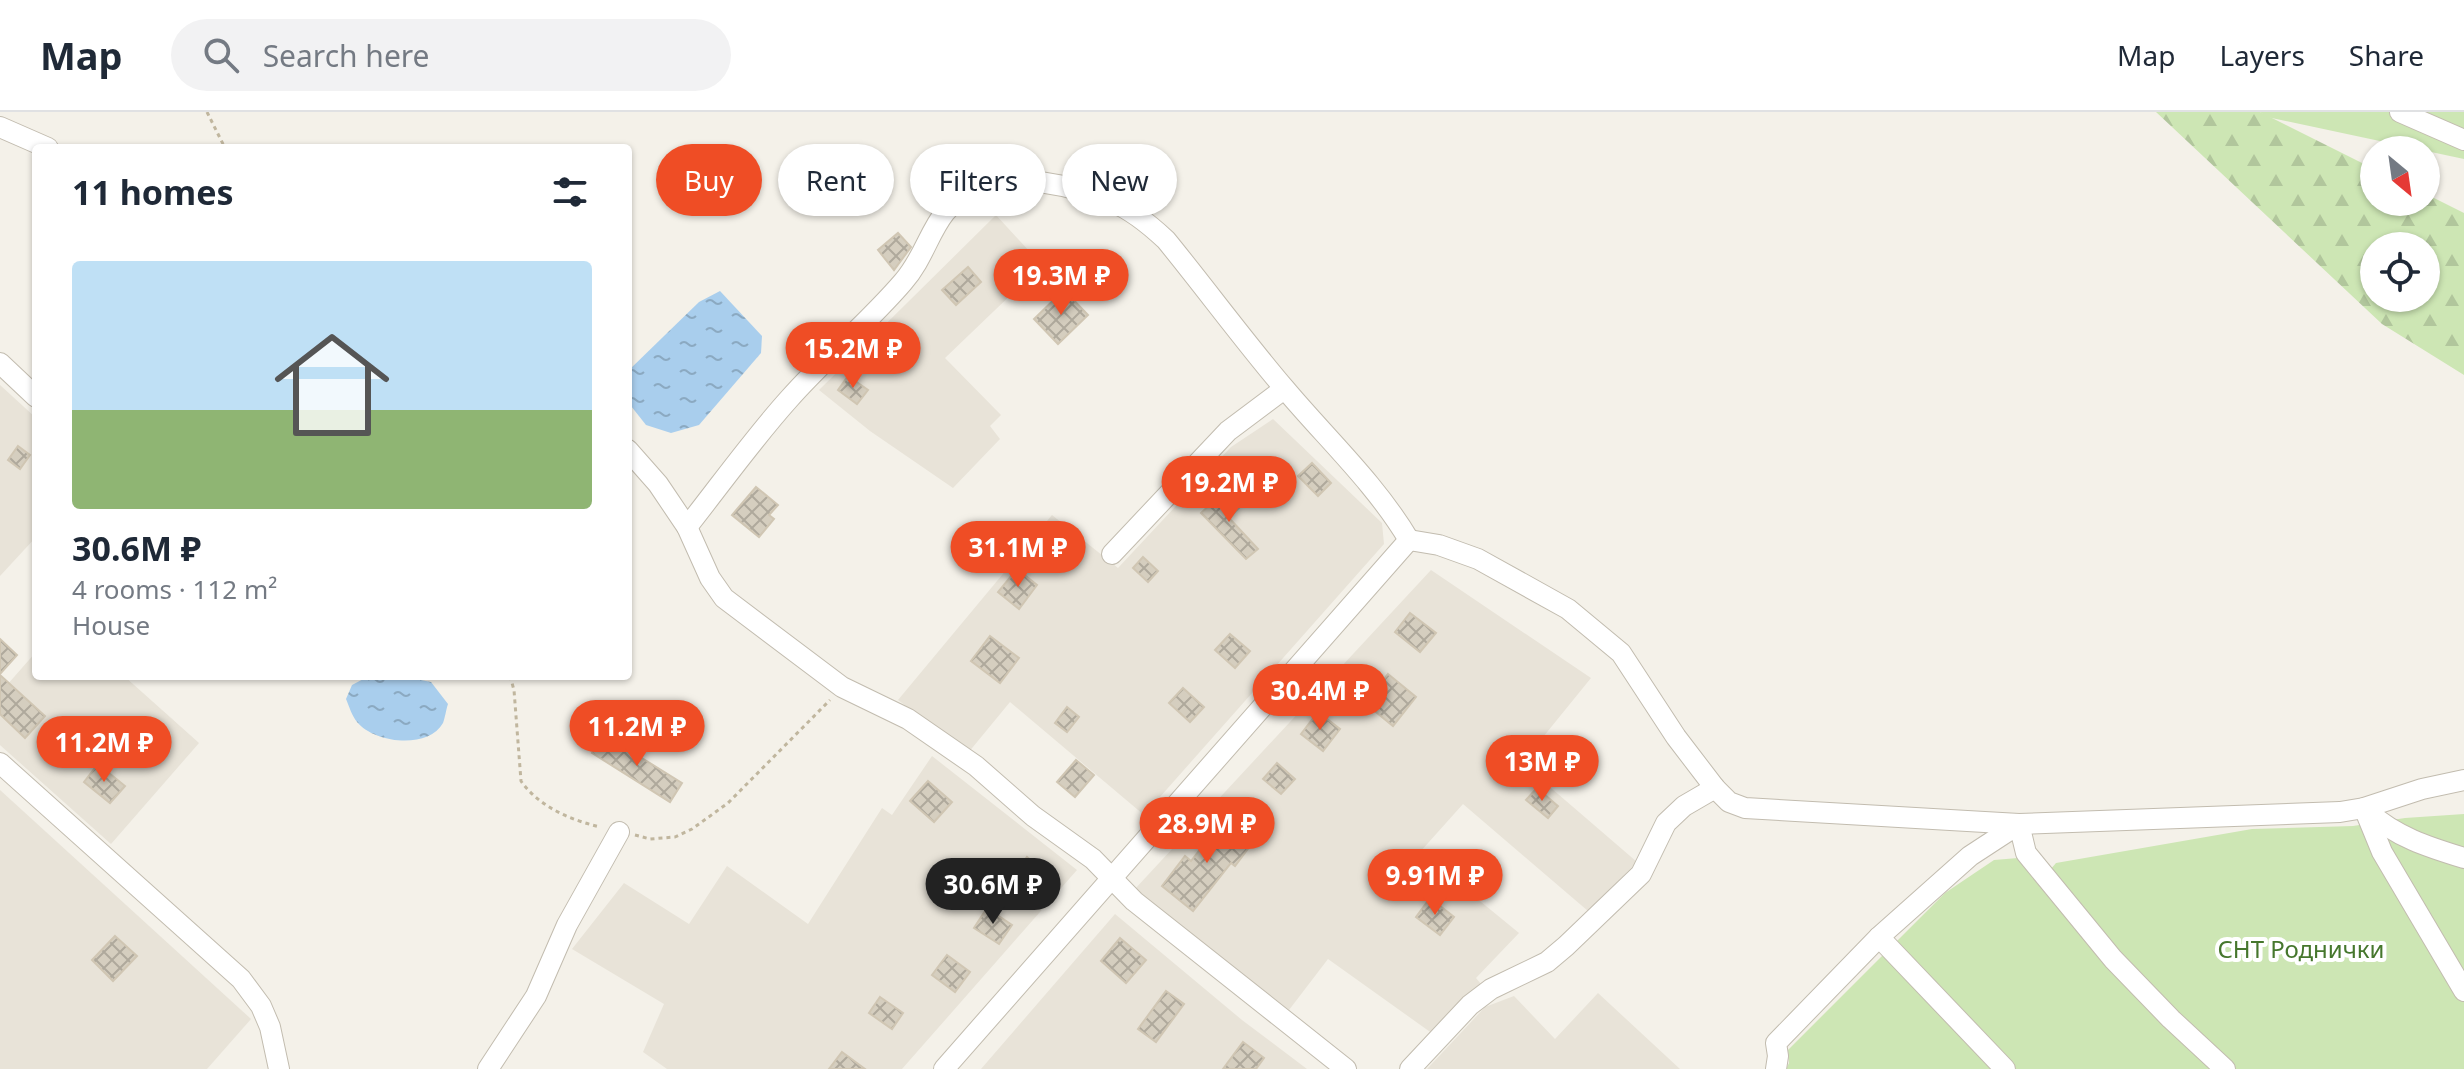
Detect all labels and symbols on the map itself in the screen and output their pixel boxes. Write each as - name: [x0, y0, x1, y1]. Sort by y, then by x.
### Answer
- north arrow: [2360, 136, 2440, 216]
- pin: 19.3M ₽: [987, 249, 1135, 317]
- pin: 15.2M ₽: [779, 322, 927, 390]
- pin: 19.2M ₽: [1155, 456, 1303, 524]
- pin: 31.1M ₽: [944, 521, 1092, 589]
- pin: 30.4M ₽: [1246, 664, 1394, 732]
- pin: 11.2M ₽: [563, 700, 711, 768]
- pin: 11.2M ₽: [30, 716, 178, 784]
- pin: 13M ₽: [1486, 735, 1598, 803]
- pin: 28.9M ₽: [1133, 797, 1281, 865]
- pin: 9.91M ₽: [1361, 849, 1509, 917]
- pin: 30.6M ₽: [919, 858, 1067, 926]
- park label: СНТ Роднички: [2217, 932, 2385, 965]

